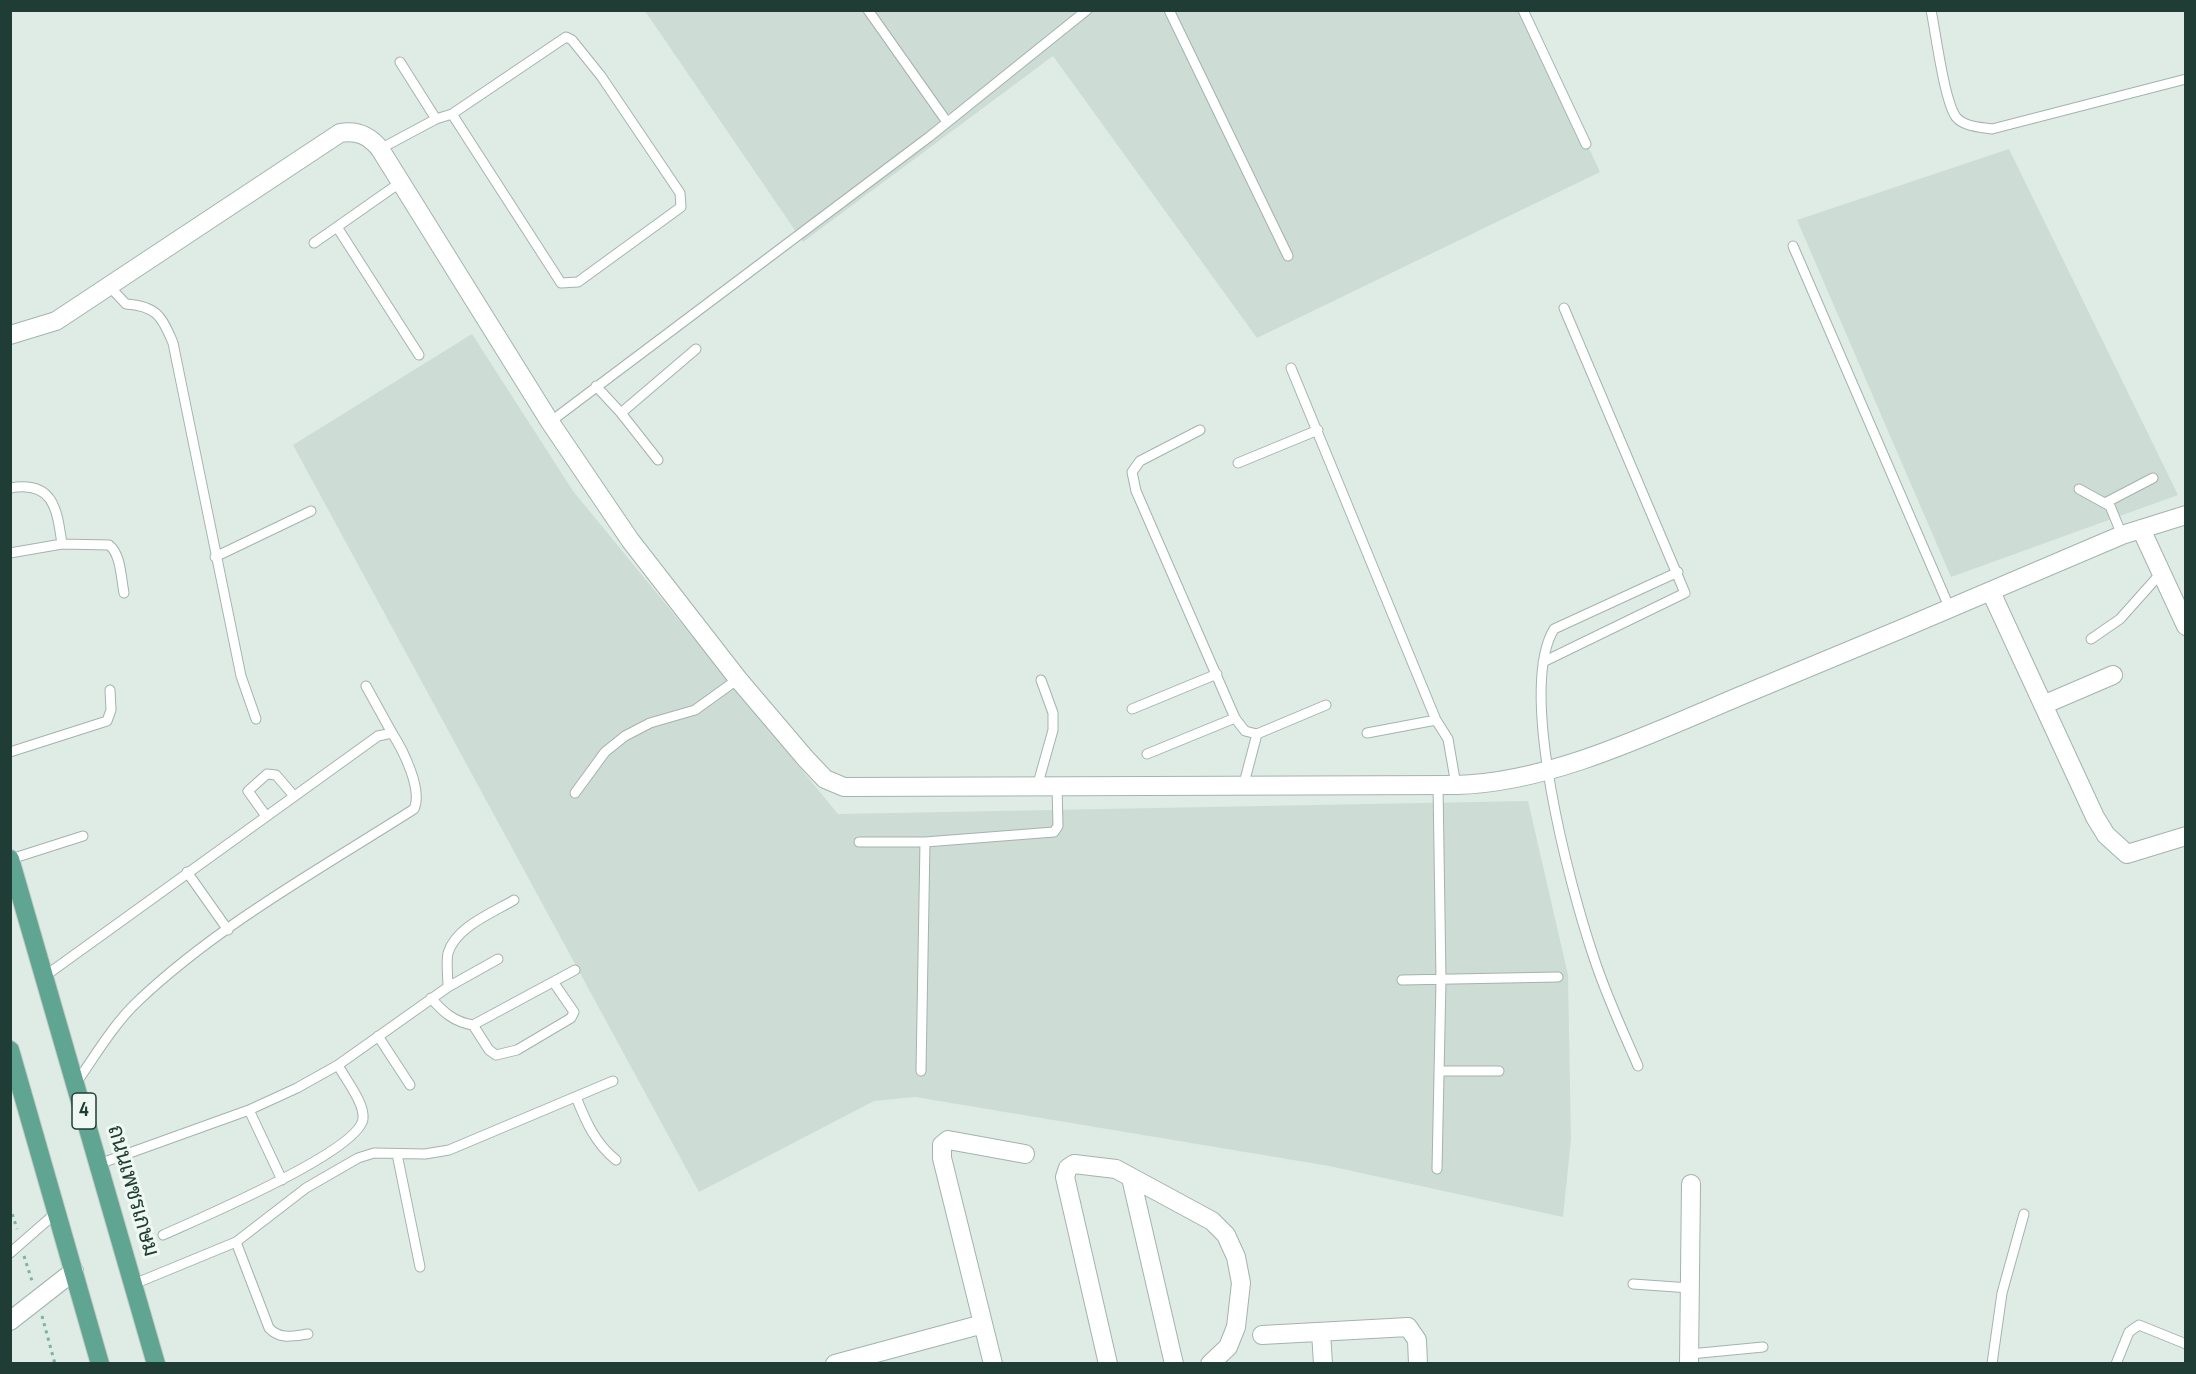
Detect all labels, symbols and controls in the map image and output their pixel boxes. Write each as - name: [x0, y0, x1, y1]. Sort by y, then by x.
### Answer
- road number: 4: [72, 1093, 96, 1129]
- street label: ถนนเพชรเกษม: [101, 1122, 163, 1260]

